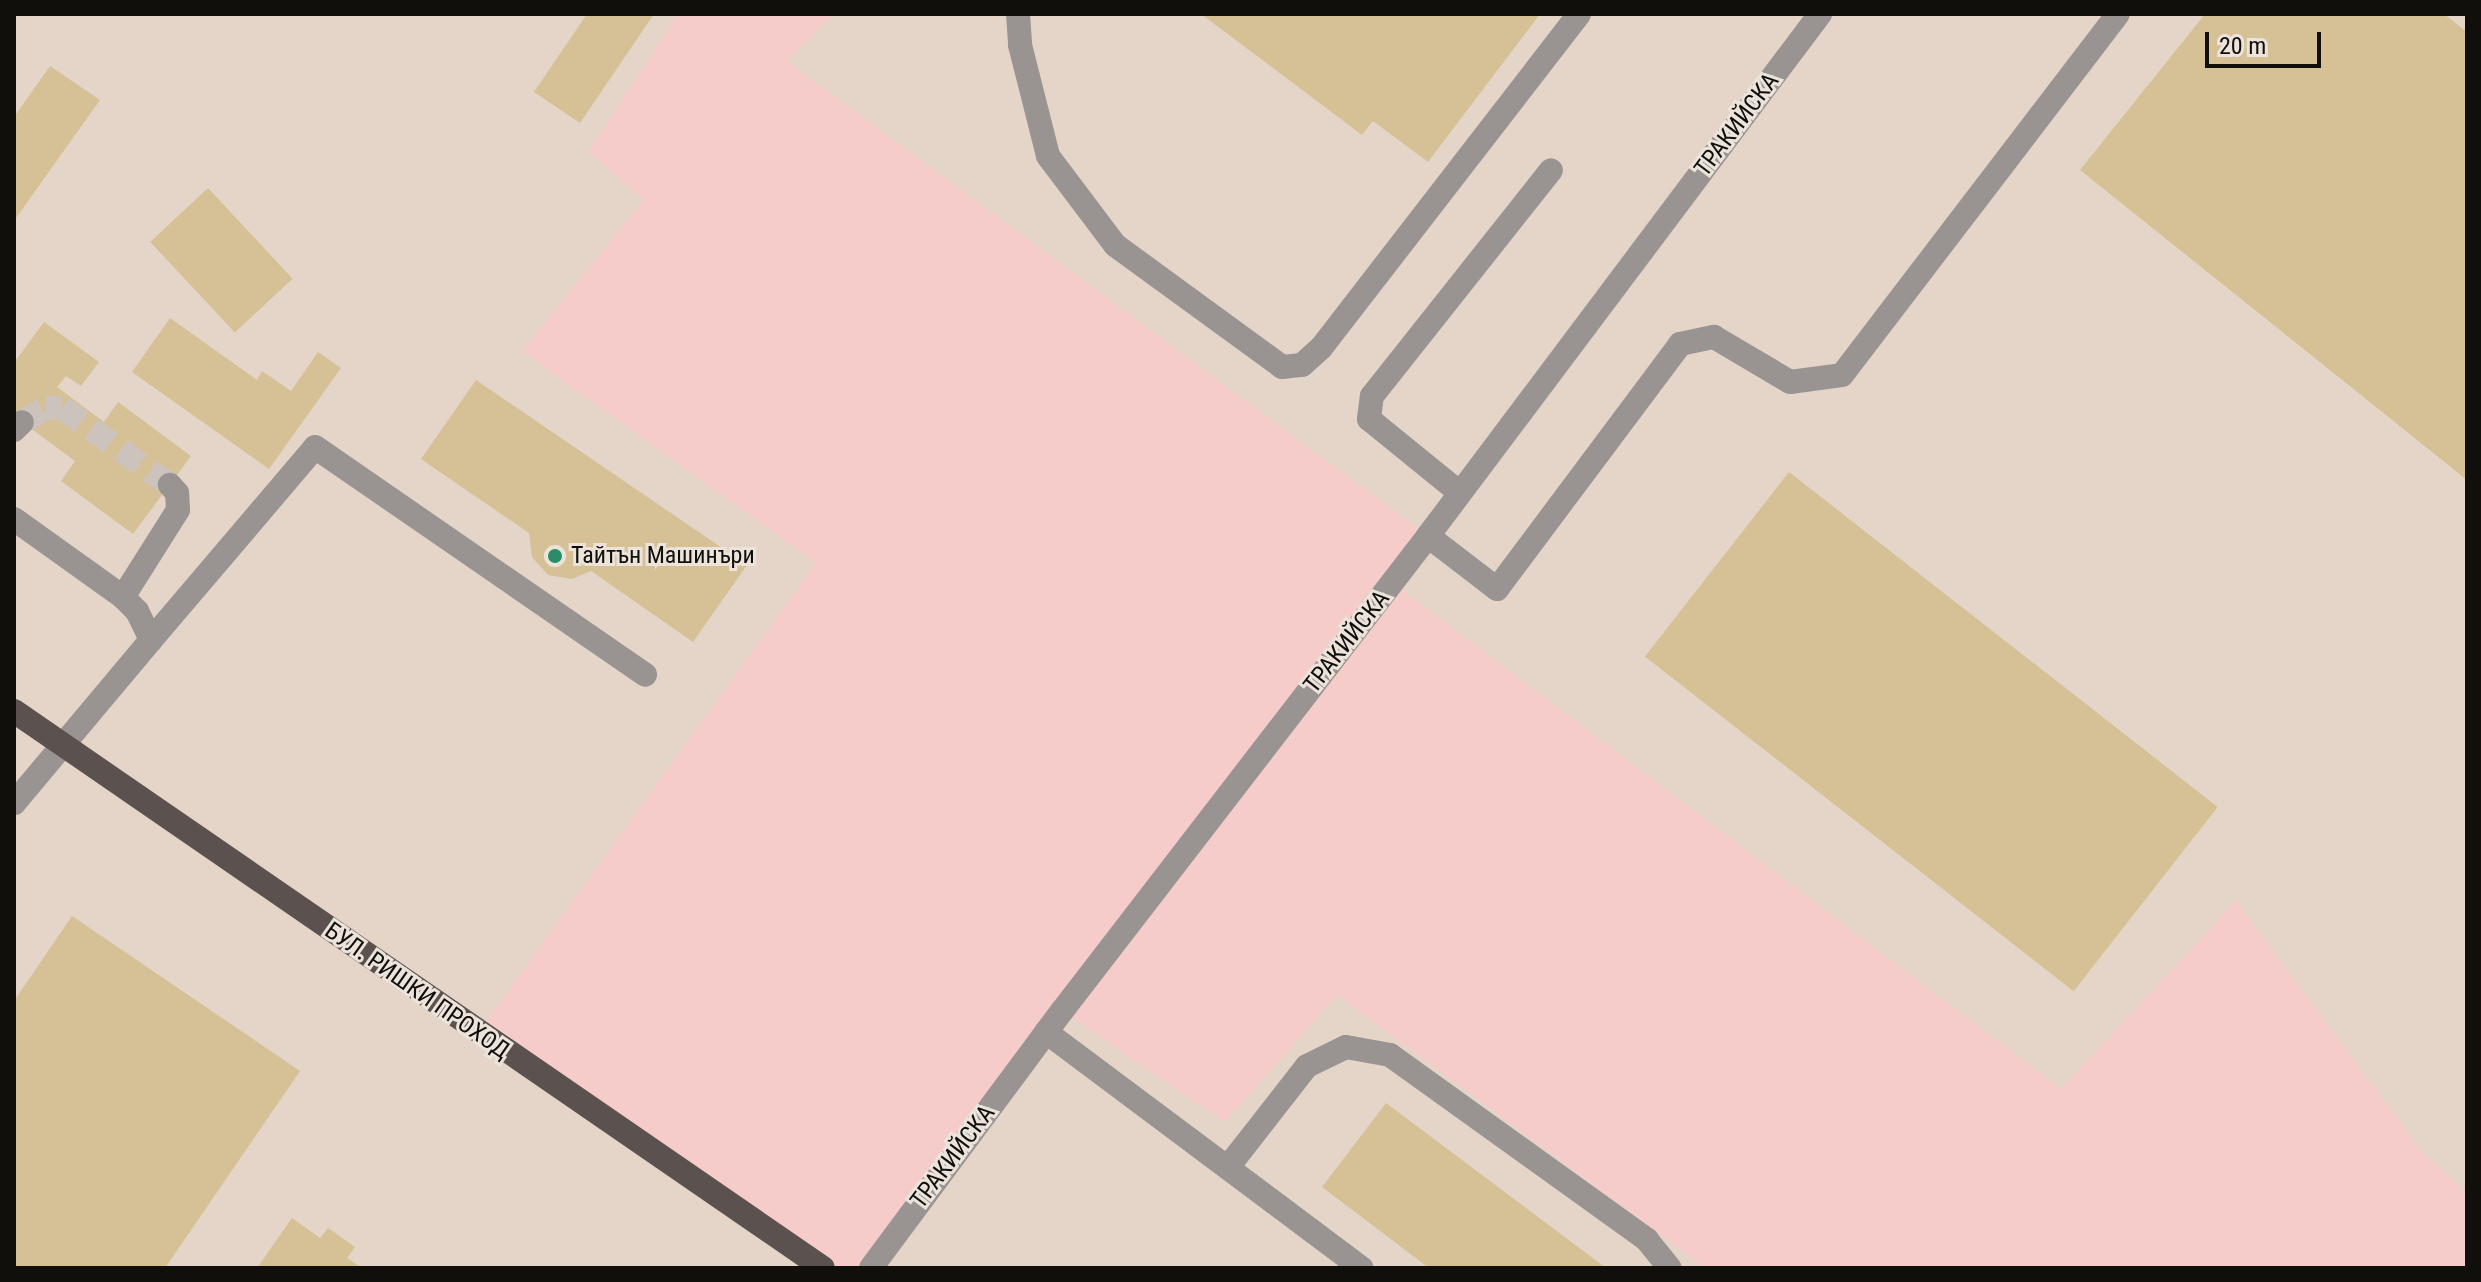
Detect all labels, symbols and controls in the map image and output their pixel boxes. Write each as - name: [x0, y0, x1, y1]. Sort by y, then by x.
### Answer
- scale bar: [2209, 16, 2325, 66]
- text: 20 m: [2219, 32, 2266, 60]
- street label: ТРАКИЙСКА: [1689, 68, 1785, 182]
- place label: Тайтън Машинъри: [571, 542, 755, 570]
- marker: Тайтън Машинъри: [546, 547, 564, 565]
- street label: ТРАКИЙСКА: [1298, 585, 1396, 699]
- street label: БУЛ. РИШКИ ПРОХОД: [319, 916, 515, 1066]
- street label: ТРАКИЙСКА: [905, 1100, 1001, 1214]

